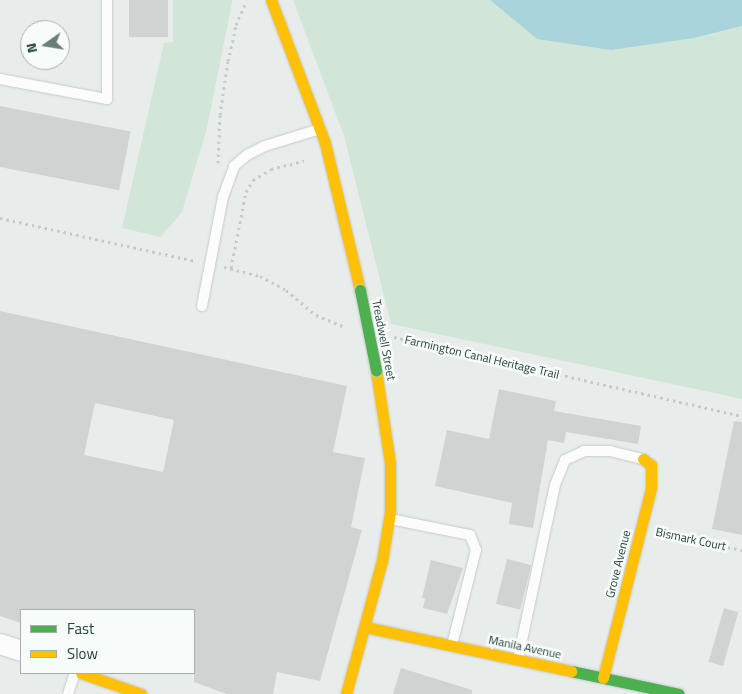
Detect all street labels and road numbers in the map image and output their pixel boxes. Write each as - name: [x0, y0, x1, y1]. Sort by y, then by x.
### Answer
- street label: Treadwell Street: [369, 298, 399, 382]
- street label: Farmington Canal Heritage Trail: [403, 332, 561, 382]
- street label: Bismark Court: [654, 525, 728, 553]
- street label: Grove Avenue: [603, 529, 633, 599]
- street label: Manila Avenue: [487, 632, 563, 662]

